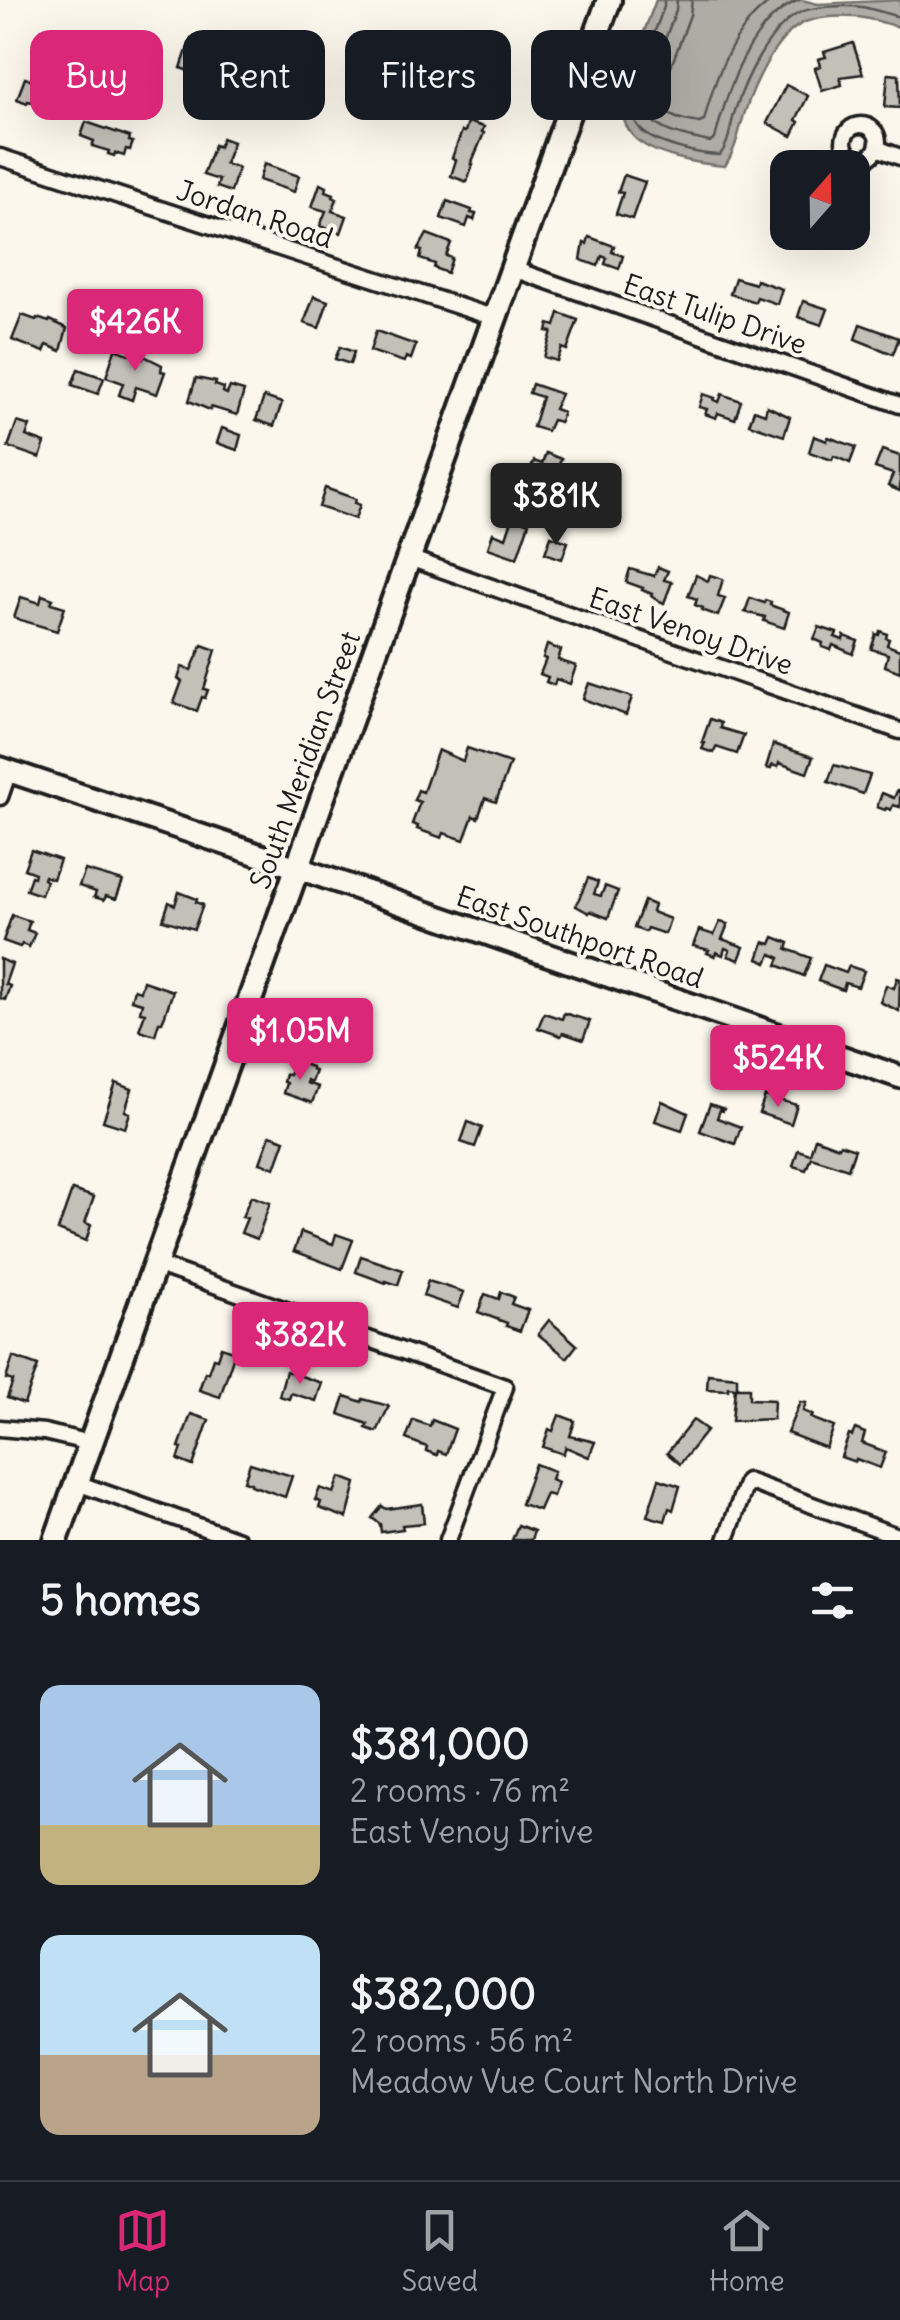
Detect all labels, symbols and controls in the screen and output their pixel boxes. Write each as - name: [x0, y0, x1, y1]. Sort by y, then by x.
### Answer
- chip: Buy: [30, 30, 163, 120]
- chip: Rent: [183, 30, 325, 120]
- chip: Filters: [345, 30, 511, 120]
- chip: New: [531, 30, 671, 120]
- north arrow: [770, 150, 870, 250]
- map controls: [770, 150, 870, 250]
- street label: Jordan Road: [172, 172, 338, 256]
- street label: East Tulip Drive: [619, 266, 811, 362]
- pin: $426K: [65, 289, 205, 374]
- text: $426K: [89, 301, 181, 342]
- pin: $381K: [486, 463, 626, 548]
- text: $381K: [513, 475, 599, 516]
- street label: East Venoy Drive: [584, 579, 798, 683]
- street label: South Meridian Street: [242, 626, 368, 894]
- street label: East Southport Road: [452, 878, 708, 996]
- pin: $1.05M: [219, 998, 381, 1083]
- text: $1.05M: [249, 1010, 351, 1051]
- pin: $524K: [708, 1025, 848, 1110]
- text: $524K: [732, 1037, 824, 1078]
- pin: $382K: [230, 1302, 370, 1387]
- text: $382K: [254, 1314, 346, 1355]
- icon: filters: [805, 1573, 860, 1628]
- text: 5 homes: [40, 1574, 201, 1626]
- text: $381,000: [350, 1718, 530, 1770]
- icon: home: [120, 1725, 240, 1845]
- text: 2 rooms · 76 m²: [350, 1770, 570, 1811]
- text: East Venoy Drive: [350, 1811, 594, 1852]
- text: $382,000: [350, 1968, 536, 2020]
- icon: home: [120, 1975, 240, 2095]
- text: 2 rooms · 56 m²: [350, 2020, 573, 2061]
- text: Meadow Vue Court North Drive: [350, 2061, 797, 2102]
- tab: Map: [115, 2203, 170, 2299]
- tab: Saved: [401, 2203, 478, 2299]
- tab: Home: [709, 2203, 785, 2299]

